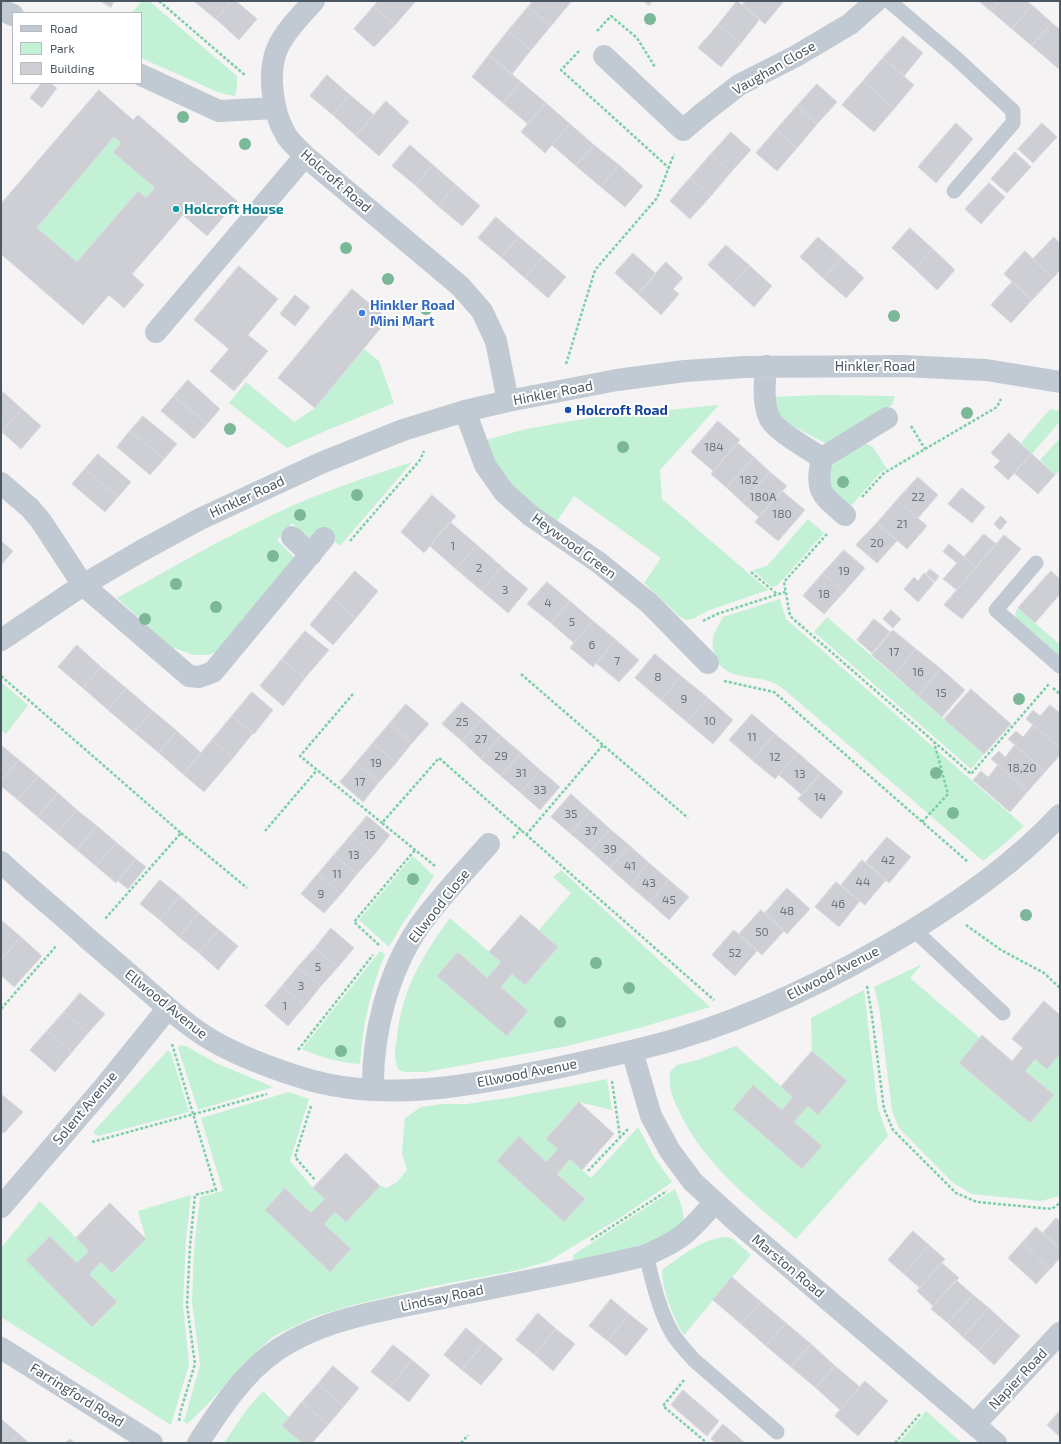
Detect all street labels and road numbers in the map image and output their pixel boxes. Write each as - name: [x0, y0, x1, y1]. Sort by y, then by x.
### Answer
- street label: Vaughan Close: [729, 37, 819, 99]
- street label: Holcroft Road: [297, 146, 375, 216]
- street label: Hinkler Road: [835, 358, 915, 374]
- street label: Hinkler Road: [512, 377, 594, 409]
- street label: Hinkler Road: [207, 472, 287, 522]
- street label: Heywood Green: [529, 510, 619, 582]
- street label: Ellwood Close: [405, 866, 473, 946]
- street label: Ellwood Avenue: [784, 942, 882, 1004]
- street label: Ellwood Avenue: [121, 966, 211, 1042]
- street label: Ellwood Avenue: [476, 1055, 578, 1091]
- street label: Solent Avenue: [49, 1068, 121, 1148]
- street label: Marston Road: [748, 1231, 828, 1301]
- street label: Lindsay Road: [399, 1281, 485, 1315]
- street label: Napier Road: [985, 1345, 1051, 1413]
- street label: Farringford Road: [27, 1359, 127, 1431]

